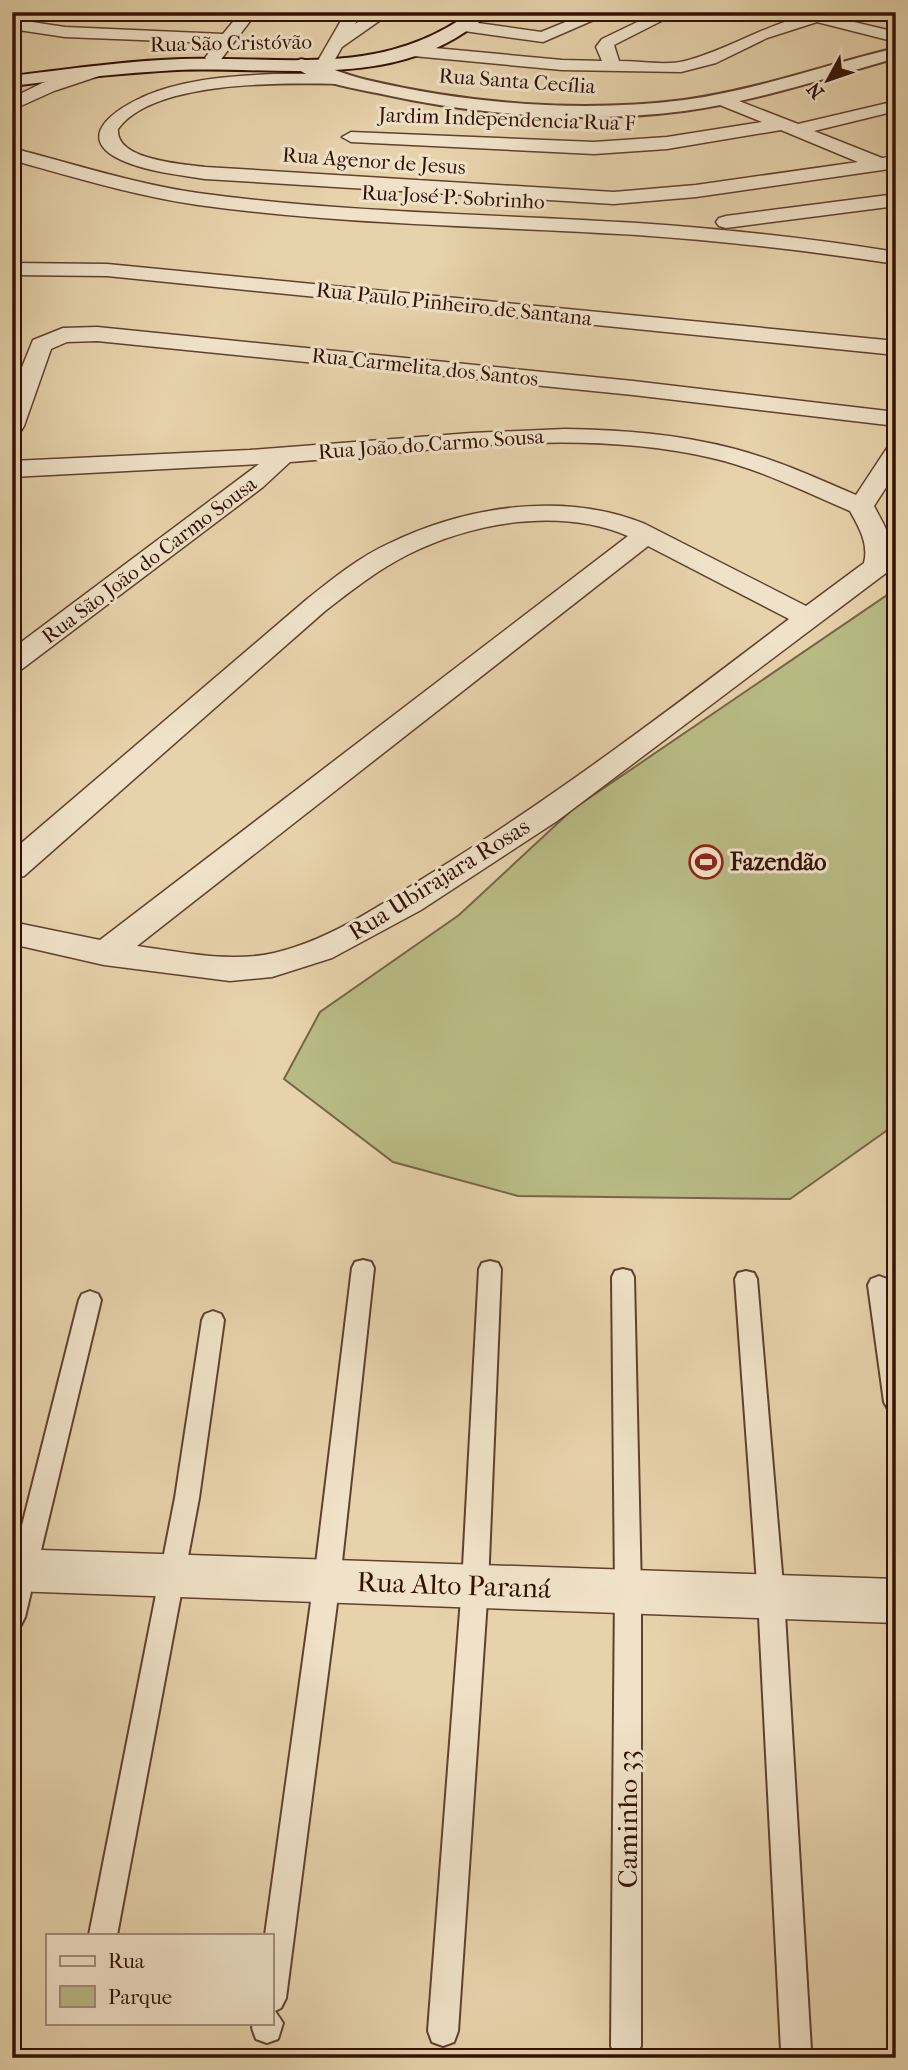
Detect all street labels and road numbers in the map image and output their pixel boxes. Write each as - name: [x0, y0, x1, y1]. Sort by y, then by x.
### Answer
- street label: Rua São Cristóvão: [150, 30, 312, 56]
- street label: Rua Santa Cecília: [438, 64, 596, 98]
- street label: Jardim Independencia Rua F: [376, 102, 636, 135]
- street label: Rua Agenor de Jesus: [281, 143, 467, 179]
- street label: Rua José P. Sobrinho: [361, 180, 545, 214]
- street label: Rua Paulo Pinheiro de Santana: [315, 278, 593, 330]
- street label: Rua Carmelita dos Santos: [310, 343, 540, 391]
- street label: Rua João do Carmo Sousa: [317, 424, 545, 464]
- street label: Rua São João do Carmo Sousa: [37, 471, 261, 648]
- street label: Rua Ubirajara Rosas: [343, 812, 535, 946]
- street label: Rua Alto Paraná: [356, 1565, 553, 1605]
- street label: Caminho 33: [611, 1750, 644, 1888]

